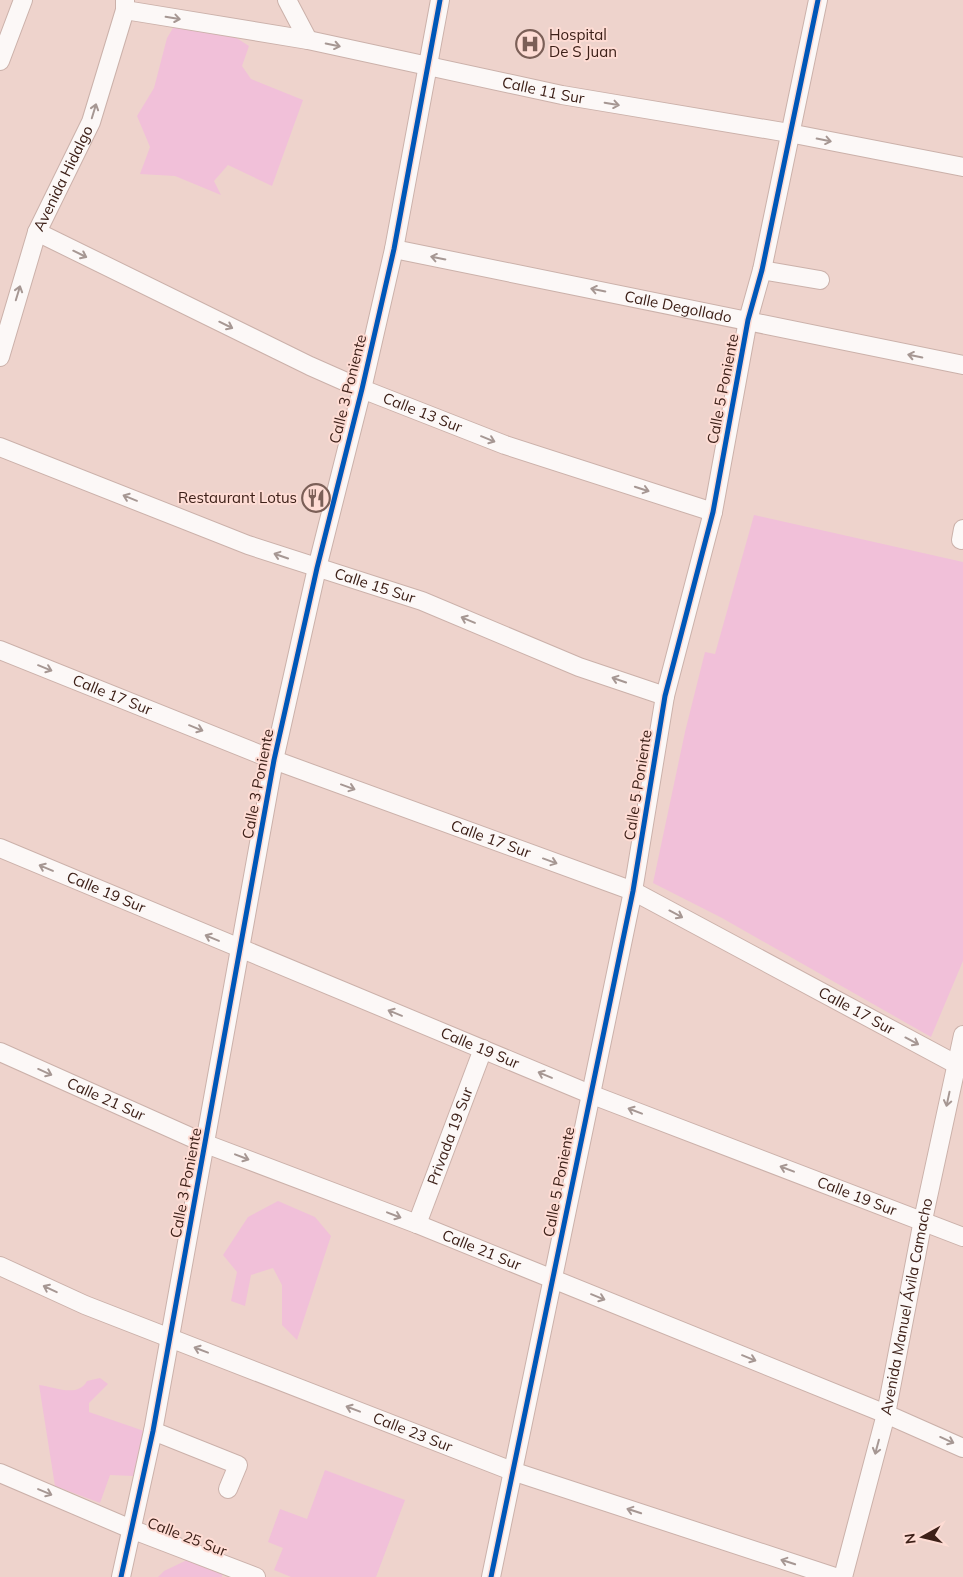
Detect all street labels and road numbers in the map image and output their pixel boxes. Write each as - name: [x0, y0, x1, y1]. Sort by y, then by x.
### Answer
- street label: Calle 11 Sur: [500, 72, 586, 108]
- street label: Avenida Hidalgo: [29, 122, 97, 234]
- street label: Calle Degollado: [623, 286, 734, 327]
- street label: Calle 3 Poniente: [325, 332, 370, 445]
- street label: Calle 5 Poniente: [703, 332, 743, 446]
- street label: Calle 13 Sur: [380, 388, 466, 437]
- street label: Calle 15 Sur: [332, 564, 418, 607]
- street label: Calle 17 Sur: [70, 670, 155, 719]
- street label: Calle 3 Poniente: [238, 727, 278, 841]
- street label: Calle 5 Poniente: [619, 728, 656, 842]
- street label: Calle 17 Sur: [448, 815, 534, 862]
- street label: Calle 19 Sur: [64, 867, 149, 917]
- street label: Calle 17 Sur: [815, 982, 899, 1039]
- street label: Calle 19 Sur: [438, 1023, 523, 1073]
- street label: Calle 21 Sur: [64, 1073, 149, 1125]
- street label: Privada 19 Sur: [423, 1084, 477, 1187]
- street label: Calle 5 Poniente: [539, 1125, 579, 1239]
- street label: Calle 3 Poniente: [166, 1126, 206, 1240]
- street label: Calle 19 Sur: [815, 1172, 900, 1220]
- street label: Avenida Manuel Ávila Camacho: [876, 1196, 937, 1417]
- street label: Calle 21 Sur: [439, 1225, 525, 1274]
- street label: Calle 23 Sur: [370, 1408, 456, 1456]
- street label: Calle 25 Sur: [145, 1513, 230, 1561]

